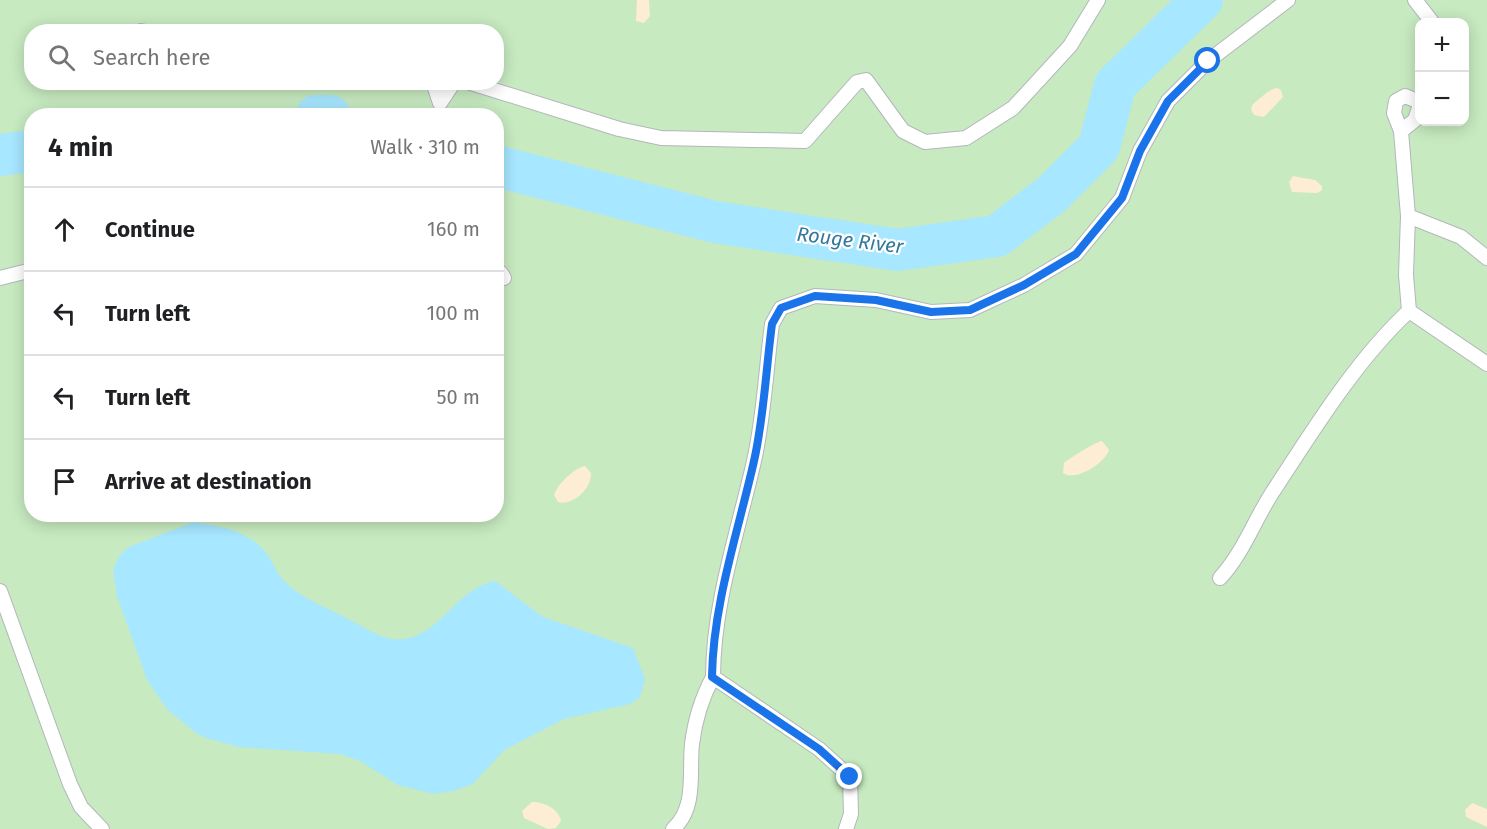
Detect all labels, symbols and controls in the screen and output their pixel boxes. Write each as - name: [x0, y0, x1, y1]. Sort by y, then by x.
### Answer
- map controls: [1415, 18, 1469, 126]
- button: +: [1415, 18, 1469, 72]
- search box: [24, 24, 504, 90]
- icon: search: [45, 41, 78, 74]
- text: Search here: [93, 44, 211, 71]
- route start: [1194, 47, 1220, 73]
- button: −: [1415, 72, 1469, 126]
- text: 4 min: [48, 132, 113, 163]
- text: Walk · 310 m: [370, 135, 480, 159]
- icon: ahead: [48, 213, 81, 246]
- text: Continue: [105, 216, 195, 243]
- text: 160 m: [427, 217, 480, 241]
- water label: Rouge River: [795, 222, 906, 259]
- icon: left: [48, 297, 81, 330]
- text: Turn left: [105, 300, 190, 327]
- text: 100 m: [427, 301, 480, 325]
- icon: left: [48, 381, 81, 414]
- text: Turn left: [105, 384, 190, 411]
- text: 50 m: [436, 385, 480, 409]
- icon: arrive: [48, 465, 81, 498]
- text: Arrive at destination: [105, 468, 312, 495]
- route end: [836, 763, 862, 789]

